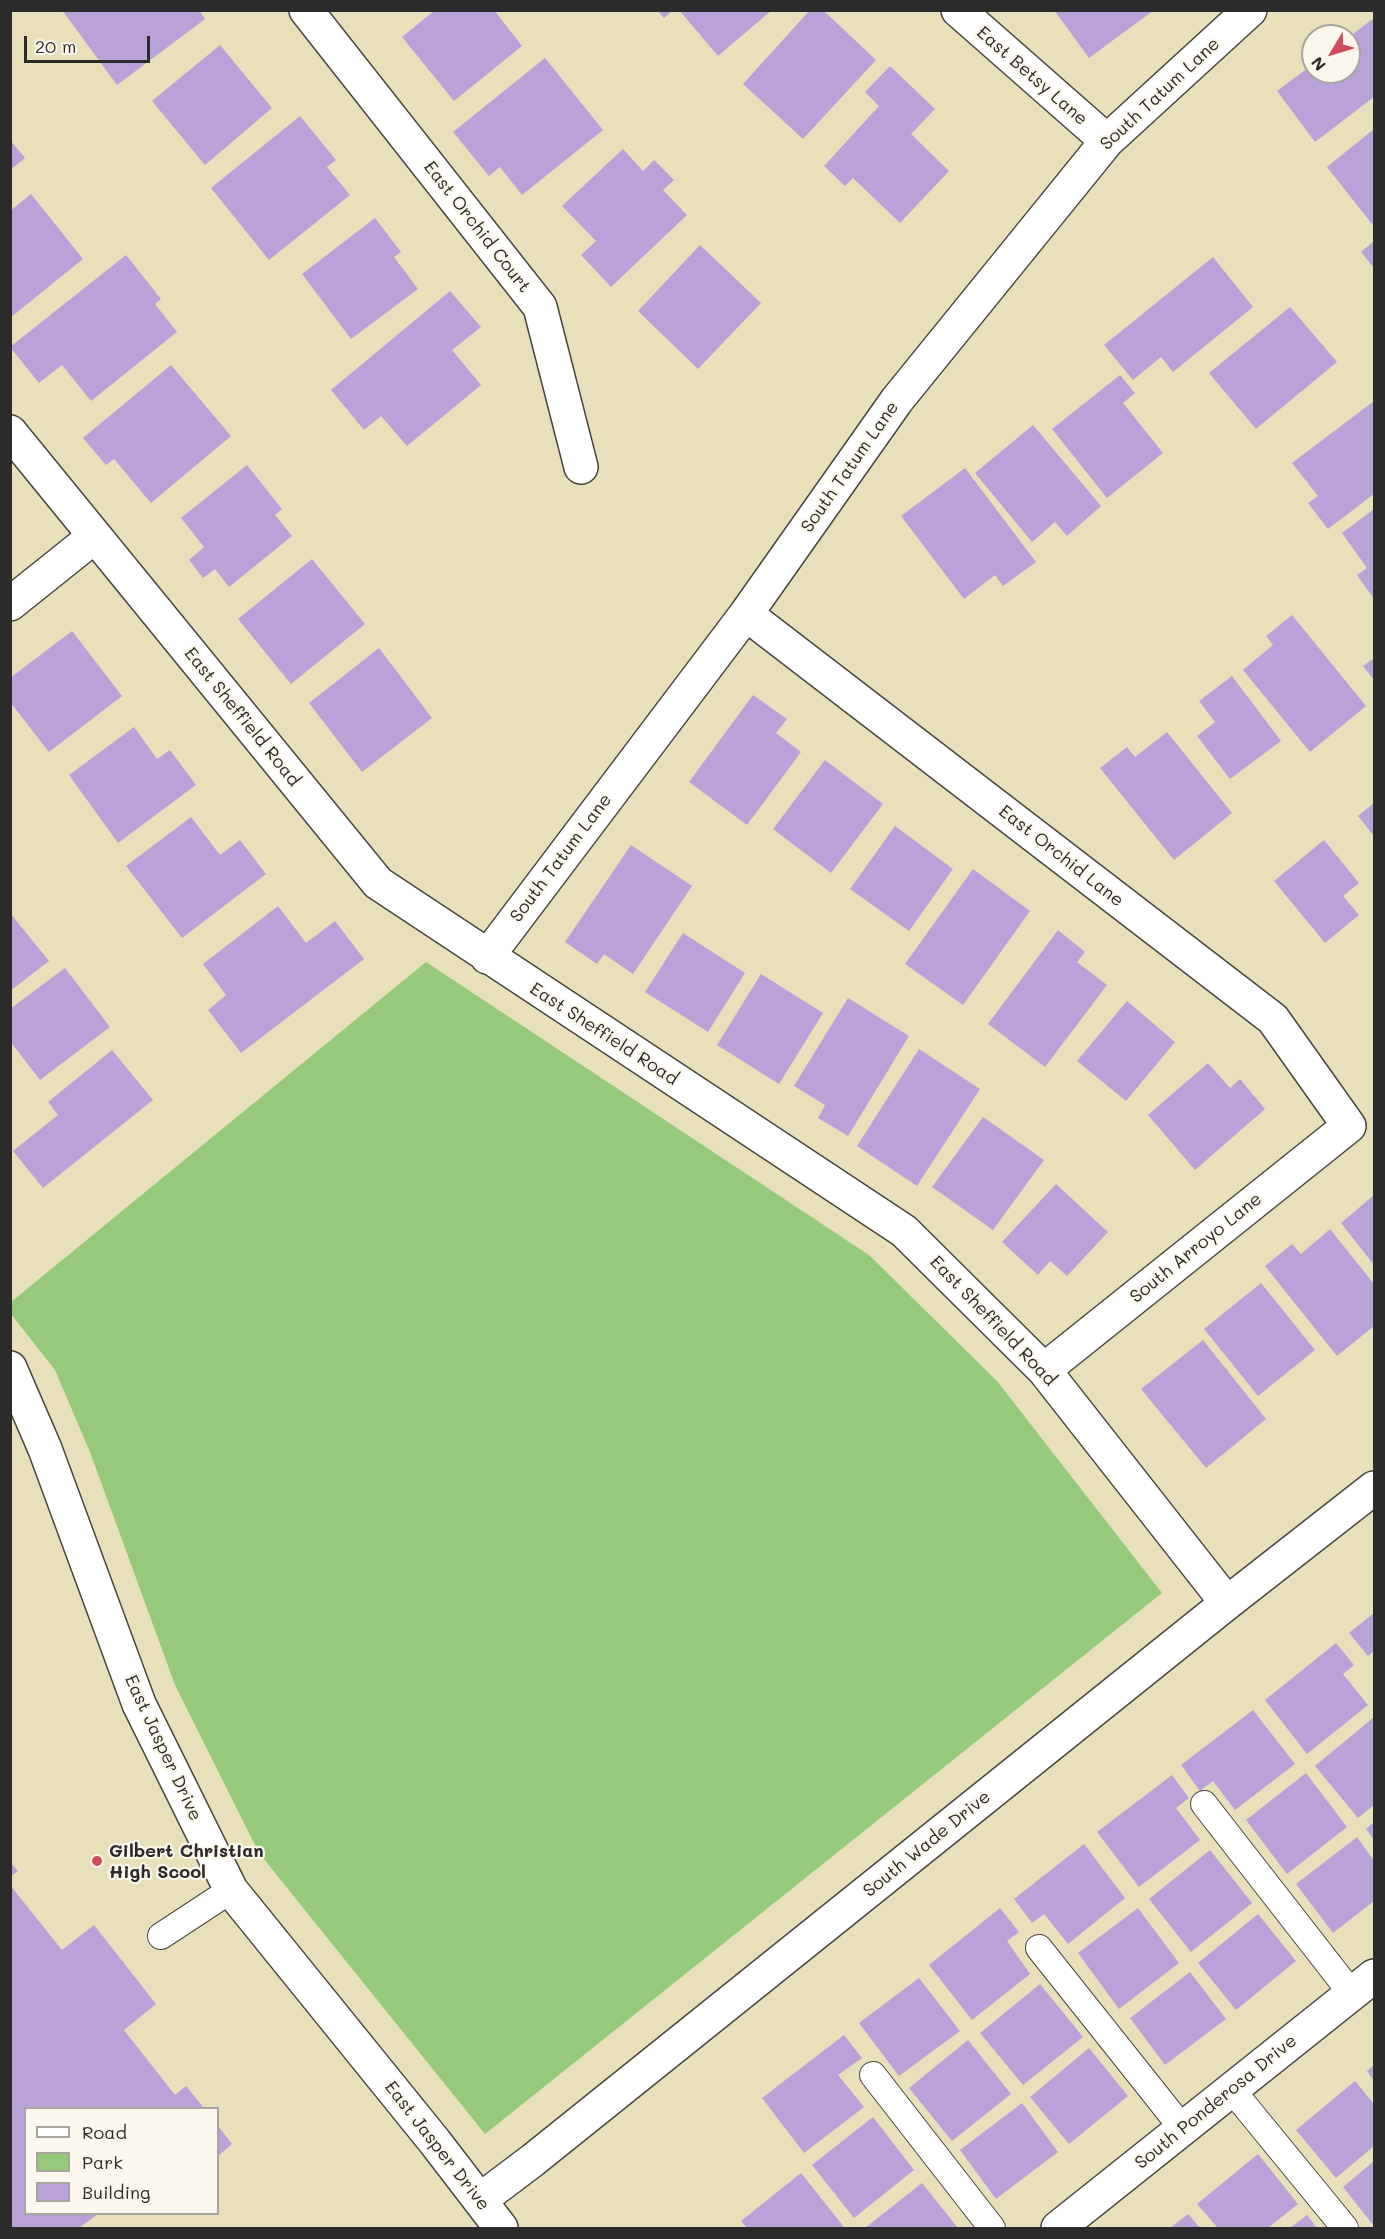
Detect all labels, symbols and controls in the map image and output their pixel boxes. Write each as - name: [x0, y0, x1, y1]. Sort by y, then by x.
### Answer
- street label: East Betsy Lane: [972, 22, 1092, 130]
- scale bar: [27, 24, 153, 62]
- north arrow: [1301, 24, 1361, 84]
- street label: South Tatum Lane: [1096, 33, 1224, 155]
- text: 20 m: [35, 34, 76, 58]
- text: N: [1306, 53, 1330, 75]
- street label: East Orchid Court: [419, 157, 535, 297]
- street label: South Tatum Lane: [797, 397, 903, 537]
- street label: East Sheffield Road: [179, 643, 305, 791]
- street label: South Tatum Lane: [506, 789, 616, 927]
- street label: East Orchid Lane: [994, 801, 1128, 911]
- street label: East Sheffield Road: [526, 978, 682, 1090]
- street label: South Arroyo Lane: [1126, 1188, 1266, 1308]
- street label: East Sheffield Road: [925, 1251, 1061, 1391]
- street label: East Jasper Drive: [120, 1672, 206, 1824]
- street label: South Wade Drive: [859, 1786, 995, 1902]
- place label: Gilbert Christian High Scool: [109, 1840, 264, 1882]
- marker: Gilbert Christian High Scool: [90, 1854, 104, 1868]
- street label: South Ponderosa Drive: [1131, 2030, 1301, 2174]
- street label: East Jasper Drive: [380, 2077, 494, 2215]
- legend: [24, 2107, 219, 2215]
- text: Road: [82, 2120, 127, 2144]
- text: Park: [82, 2150, 123, 2174]
- text: Building: [82, 2180, 150, 2204]

